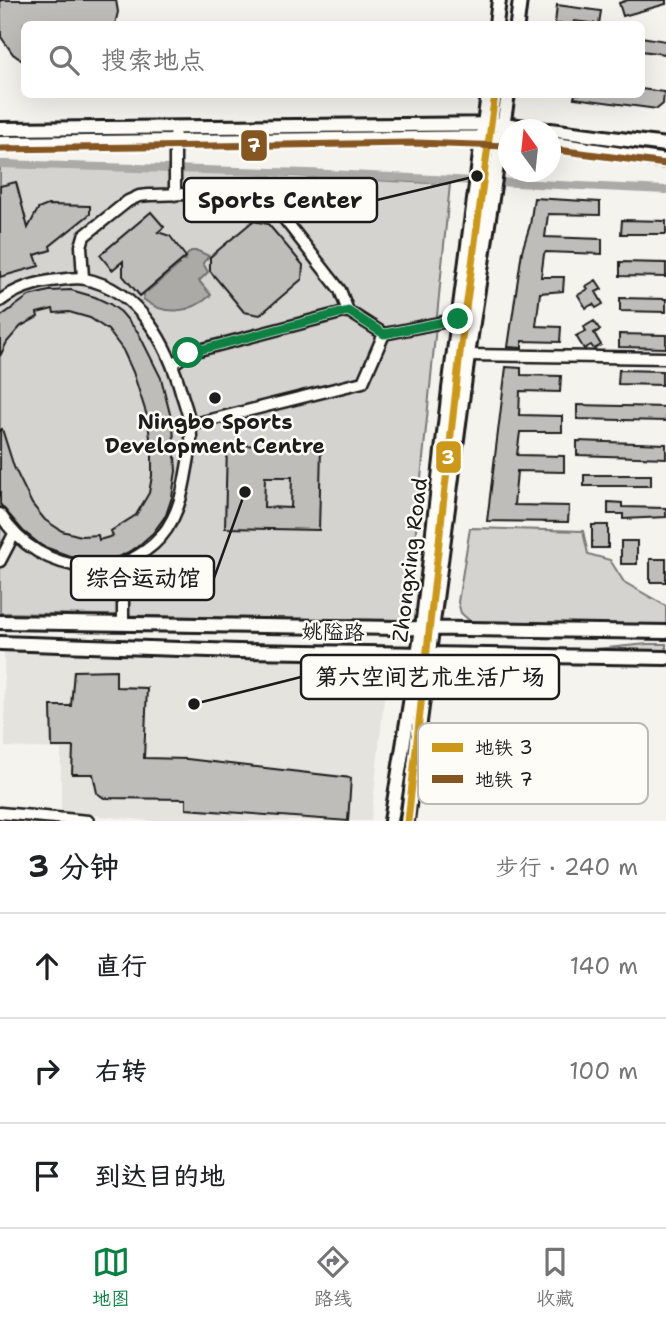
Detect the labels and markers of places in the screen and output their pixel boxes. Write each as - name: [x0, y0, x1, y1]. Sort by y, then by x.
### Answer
- callout: Sports Center: [184, 178, 377, 222]
- marker: Ningbo Sports Development Centre: [207, 390, 223, 406]
- place label: Ningbo Sports Development Centre: [105, 408, 325, 460]
- callout: 综合运动馆: [71, 556, 214, 600]
- callout: 第六空间艺术生活广场: [301, 655, 559, 699]

